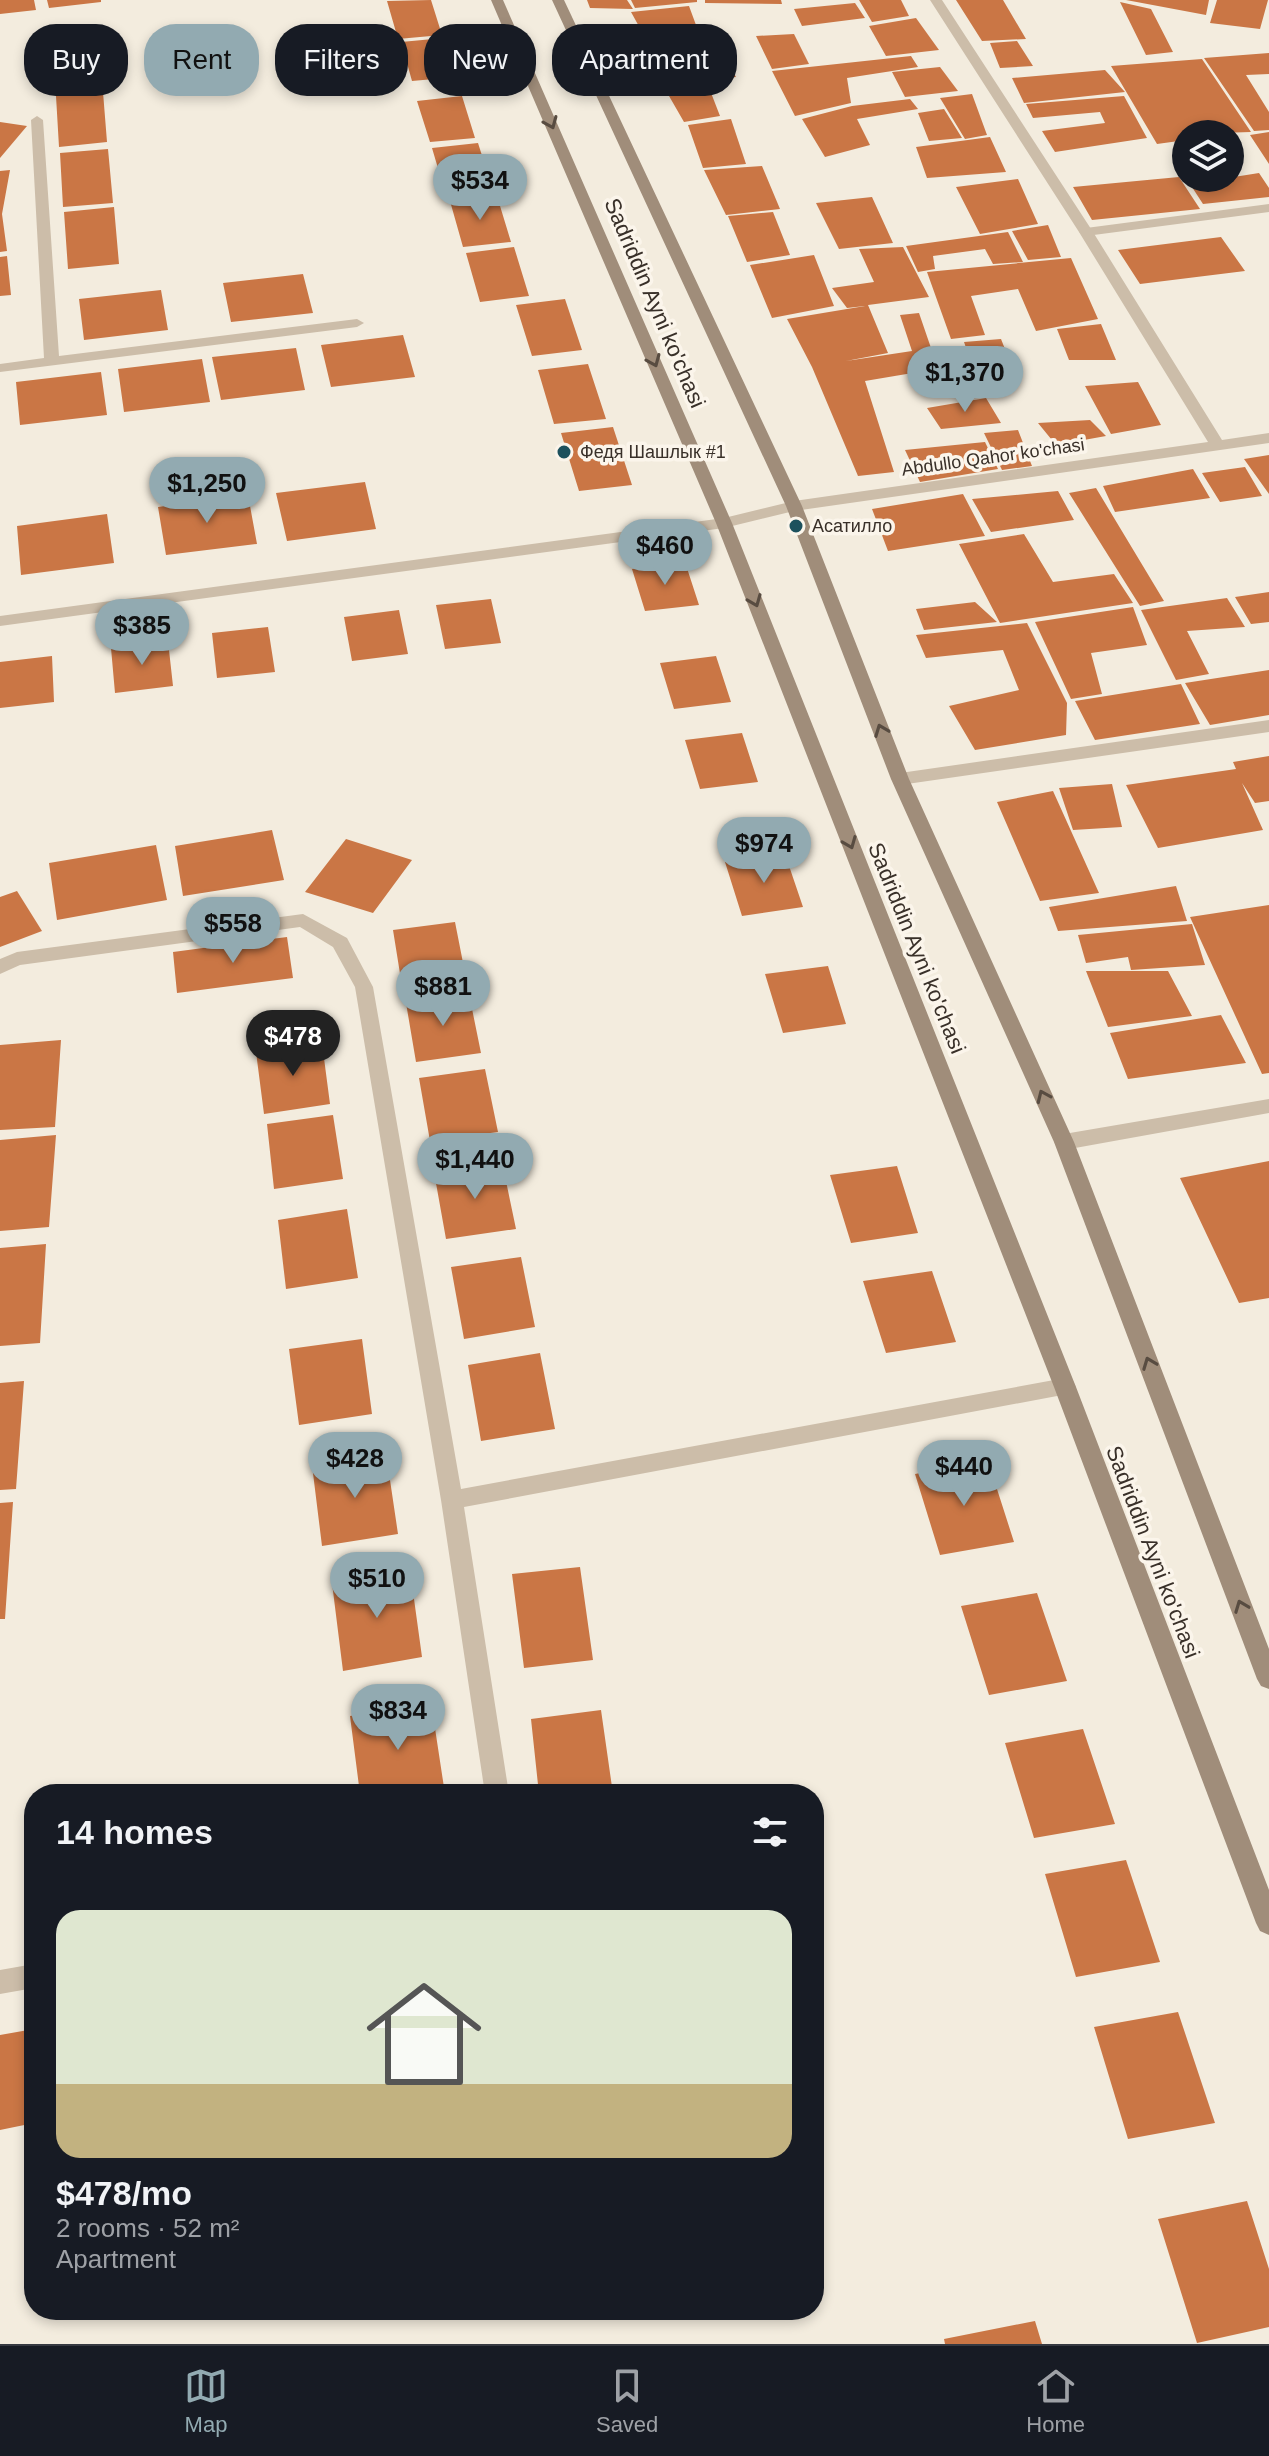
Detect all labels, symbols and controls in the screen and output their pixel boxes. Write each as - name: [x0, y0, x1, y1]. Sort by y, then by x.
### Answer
- chip: Buy: [24, 24, 128, 96]
- chip: Rent: [144, 24, 259, 96]
- chip: Filters: [275, 24, 408, 96]
- chip: New: [424, 24, 536, 96]
- chip: Apartment: [552, 24, 737, 96]
- one-way arrow: [541, 115, 557, 129]
- map controls: [1172, 120, 1244, 192]
- button: layers: [1172, 120, 1244, 192]
- pin: $534: [433, 154, 527, 222]
- text: $534: [451, 165, 509, 195]
- street label: Sadriddin Ayni ko'chasi: [600, 194, 710, 412]
- pin: $1,370: [900, 346, 1030, 414]
- one-way arrow: [644, 353, 660, 368]
- text: $1,370: [925, 357, 1005, 387]
- street label: Abdullo Qahor ko'chasi: [900, 434, 1086, 480]
- place label: Федя Шашлык #1: [580, 442, 726, 462]
- marker: Федя Шашлык #1: [555, 443, 573, 461]
- pin: $1,250: [142, 457, 272, 525]
- text: $1,250: [167, 468, 247, 498]
- place label: Асатилло: [812, 516, 892, 536]
- marker: Асатилло: [787, 517, 805, 535]
- pin: $460: [618, 519, 712, 587]
- text: $460: [636, 530, 694, 560]
- one-way arrow: [745, 593, 762, 607]
- pin: $385: [95, 599, 189, 667]
- text: $385: [113, 610, 171, 640]
- one-way arrow: [874, 724, 891, 738]
- pin: $974: [717, 817, 811, 885]
- text: $974: [735, 828, 793, 858]
- one-way arrow: [840, 835, 857, 849]
- street label: Sadriddin Ayni ko'chasi: [863, 839, 971, 1057]
- pin: $558: [186, 897, 280, 965]
- text: $558: [204, 908, 262, 938]
- pin: $881: [396, 960, 490, 1028]
- text: $881: [414, 971, 472, 1001]
- pin: $478: [246, 1010, 340, 1078]
- text: $478: [264, 1021, 322, 1051]
- one-way arrow: [1037, 1089, 1053, 1104]
- pin: $1,440: [410, 1133, 540, 1201]
- text: $1,440: [435, 1144, 515, 1174]
- one-way arrow: [1142, 1357, 1159, 1371]
- pin: $428: [308, 1432, 402, 1500]
- pin: $440: [917, 1440, 1011, 1508]
- street label: Sadriddin Ayni ko'chasi: [1101, 1442, 1205, 1662]
- text: $428: [326, 1443, 384, 1473]
- text: $440: [935, 1451, 993, 1481]
- pin: $510: [330, 1552, 424, 1620]
- text: $510: [348, 1563, 406, 1593]
- one-way arrow: [1234, 1600, 1251, 1614]
- pin: $834: [351, 1684, 445, 1752]
- text: $834: [369, 1695, 427, 1725]
- icon: filters: [748, 1810, 792, 1854]
- text: 14 homes: [56, 1813, 213, 1851]
- icon: home: [352, 1962, 496, 2106]
- text: $478/mo: [56, 2174, 192, 2212]
- text: 2 rooms · 52 m²: [56, 2213, 240, 2243]
- text: Apartment: [56, 2244, 176, 2274]
- tab: Map: [184, 2364, 228, 2438]
- tab: Saved: [596, 2364, 658, 2438]
- tab: Home: [1026, 2364, 1085, 2438]

